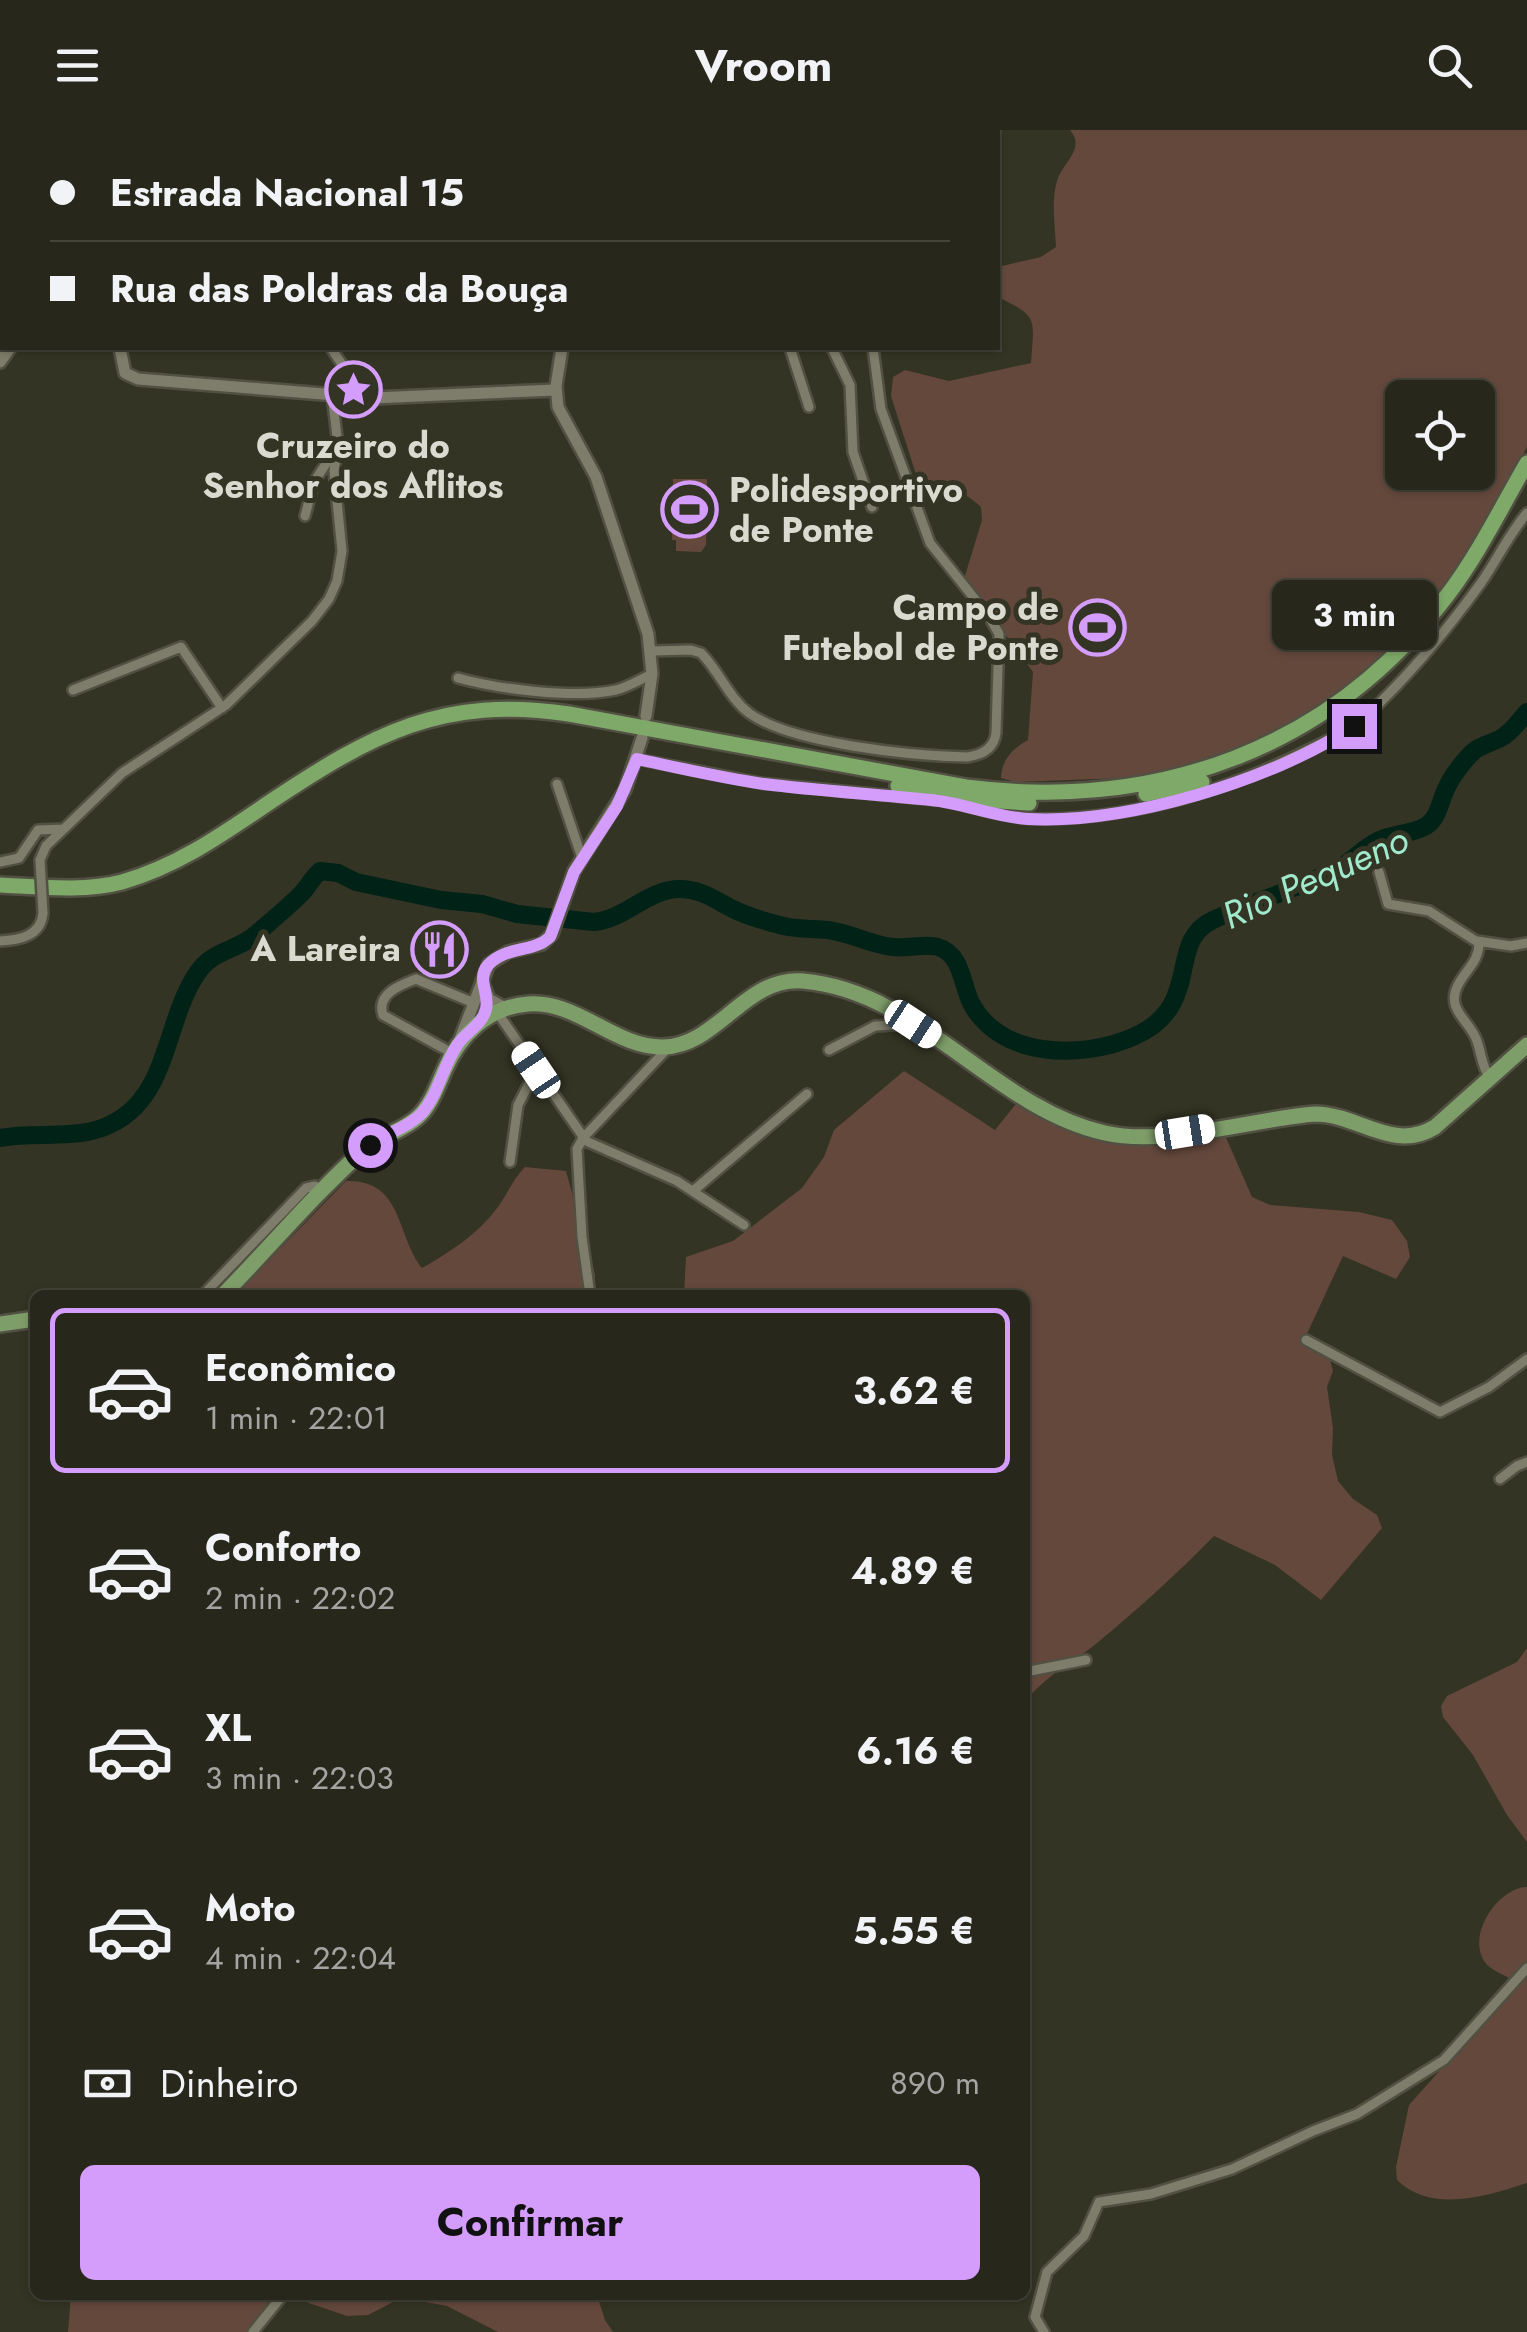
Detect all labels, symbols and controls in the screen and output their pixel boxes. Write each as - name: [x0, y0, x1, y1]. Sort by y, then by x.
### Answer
- text: Vroom: [695, 33, 832, 98]
- icon: menu: [50, 38, 105, 93]
- icon: search: [1422, 38, 1477, 93]
- text: Estrada Nacional 15: [110, 165, 464, 220]
- text: Rua das Poldras da Bouça: [110, 261, 569, 316]
- place icon: Cruzeiro do Senhor dos Aflitos: [323, 360, 383, 420]
- map controls: [1385, 380, 1495, 490]
- button: locate: [1385, 380, 1495, 490]
- place label: Cruzeiro do Senhor dos Aflitos: [203, 421, 503, 511]
- place label: Polidesportivo de Ponte: [729, 465, 963, 555]
- sports icon: Polidesportivo de Ponte: [660, 480, 720, 540]
- callout: 3 min: [1272, 581, 1436, 651]
- place label: Campo de Futebol de Ponte: [782, 583, 1059, 673]
- text: 3 min: [1313, 592, 1396, 638]
- sports icon: Campo de Futebol de Ponte: [1068, 598, 1128, 658]
- route end: [1332, 704, 1377, 749]
- water label: Rio Pequeno: [1213, 811, 1417, 943]
- restaurant icon: A Lareira: [410, 919, 470, 979]
- place label: A Lareira: [250, 924, 401, 974]
- car: [880, 995, 946, 1053]
- car: [507, 1037, 565, 1103]
- car: [1153, 1112, 1217, 1152]
- route start: [348, 1123, 393, 1168]
- text: Econômico: [205, 1340, 396, 1395]
- icon: car: [85, 1346, 175, 1436]
- text: 3.62 €: [853, 1363, 975, 1418]
- text: 1 min · 22:01: [205, 1395, 388, 1441]
- text: Conforto: [205, 1520, 362, 1575]
- icon: car: [85, 1526, 175, 1616]
- text: 4.89 €: [851, 1543, 975, 1598]
- text: 2 min · 22:02: [205, 1575, 395, 1621]
- text: XL: [205, 1700, 251, 1755]
- icon: car: [85, 1706, 175, 1796]
- text: 6.16 €: [856, 1723, 975, 1778]
- text: 3 min · 22:03: [205, 1755, 394, 1801]
- text: Moto: [205, 1880, 296, 1935]
- icon: car: [85, 1886, 175, 1976]
- text: 5.55 €: [853, 1903, 975, 1958]
- text: 4 min · 22:04: [205, 1935, 396, 1981]
- icon: cash: [80, 2056, 135, 2111]
- text: Dinheiro: [160, 2056, 298, 2111]
- text: 890 m: [890, 2060, 980, 2106]
- button: Confirmar: [80, 2165, 980, 2280]

